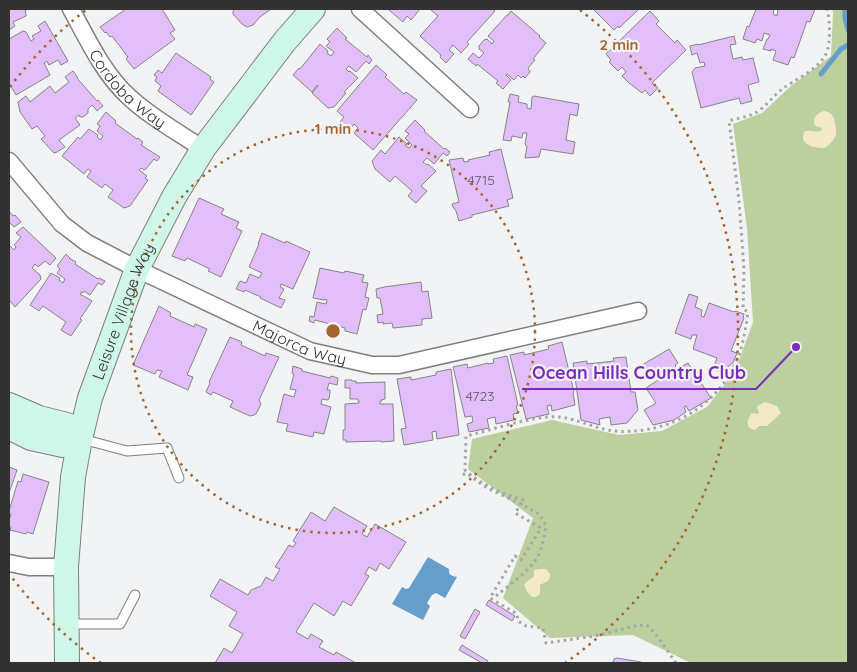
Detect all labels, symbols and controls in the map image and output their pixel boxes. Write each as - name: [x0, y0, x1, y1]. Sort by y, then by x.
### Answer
- text: 2 min: [599, 35, 639, 54]
- street label: Cordoba Way: [85, 45, 170, 132]
- text: 1 min: [315, 119, 351, 138]
- house number: 4715: [467, 171, 495, 189]
- street label: Leisure Village Way: [88, 239, 159, 382]
- street label: Majorca Way: [250, 315, 348, 369]
- centre of rings: [324, 322, 342, 340]
- callout: Ocean Hills Country Club: [522, 356, 756, 389]
- text: Ocean Hills Country Club: [532, 361, 746, 384]
- house number: 4723: [465, 387, 495, 405]

